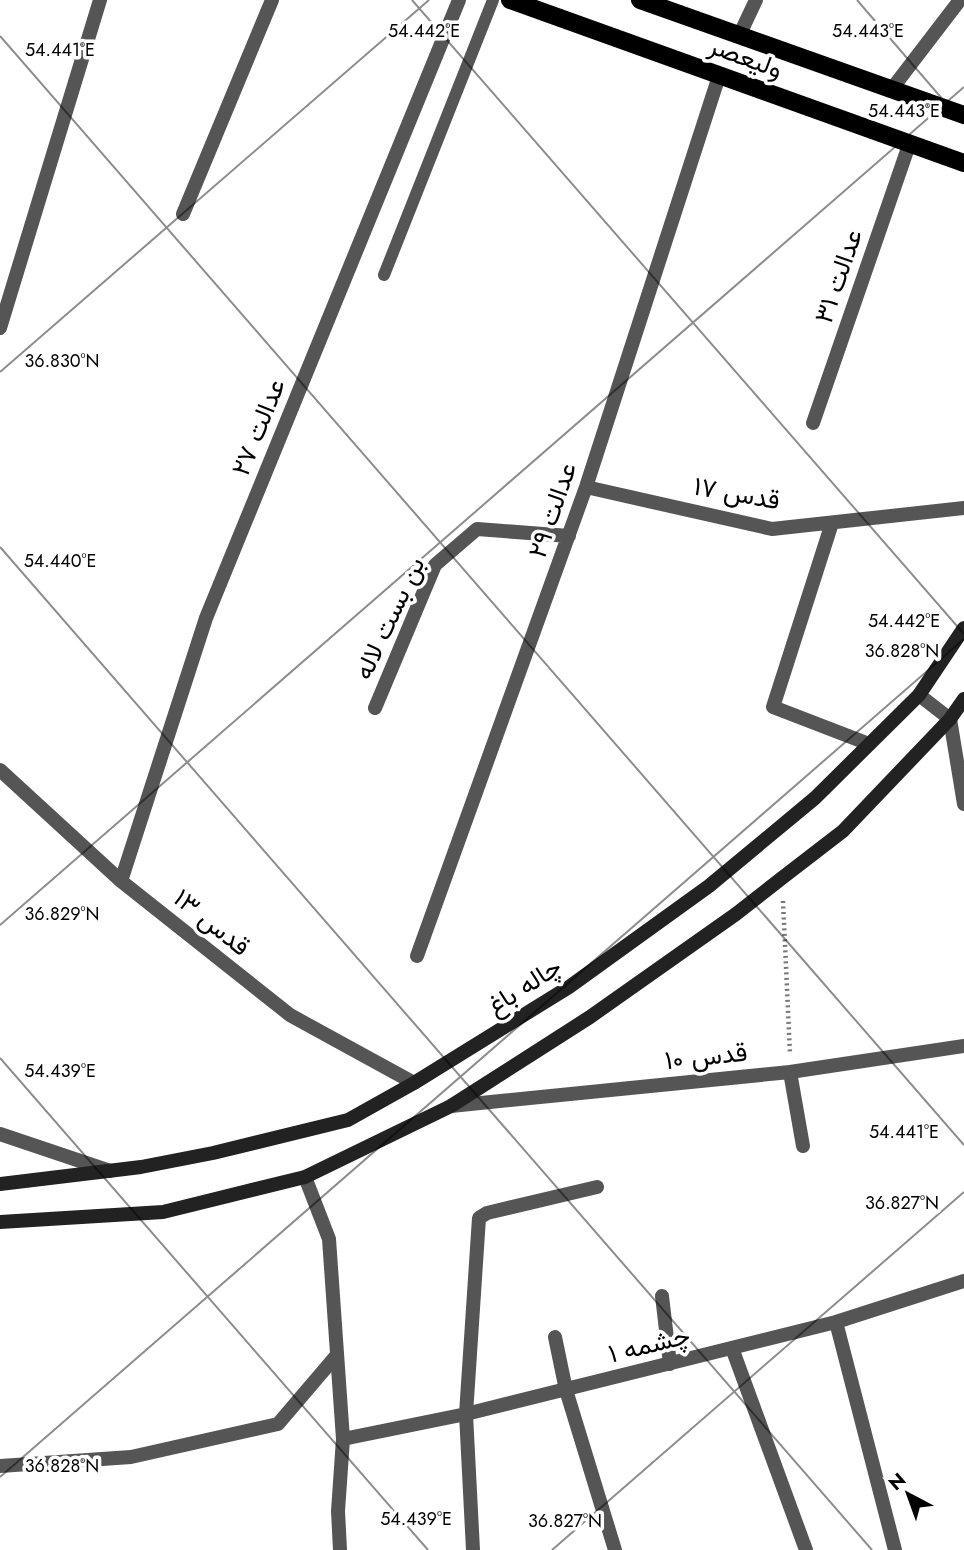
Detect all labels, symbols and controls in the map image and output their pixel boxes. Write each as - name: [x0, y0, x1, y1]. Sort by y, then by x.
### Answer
- text: 54.442°E: [388, 18, 460, 44]
- text: 54.443°E: [832, 18, 904, 44]
- street label: ولیعصر: [703, 26, 788, 88]
- text: 54.441°E: [25, 37, 95, 63]
- text: 54.443°E: [868, 98, 940, 124]
- street label: عدالت ۳۱: [804, 224, 872, 328]
- text: 36.830°N: [24, 348, 100, 374]
- street label: عدالت ۲۷: [221, 373, 295, 481]
- street label: عدالت ۲۹: [518, 457, 586, 563]
- street label: قدس ۱۷: [691, 467, 783, 519]
- text: 54.440°E: [24, 548, 96, 574]
- street label: بن بست لاله: [344, 550, 434, 686]
- text: 54.442°E: [868, 608, 940, 634]
- text: 36.828°N: [865, 638, 939, 664]
- street label: قدس ۱۳: [166, 879, 258, 965]
- text: 36.829°N: [25, 901, 100, 927]
- street label: چاله باغ: [479, 948, 569, 1024]
- street label: قدس ۱۰: [663, 1033, 749, 1079]
- text: 54.439°E: [24, 1058, 96, 1084]
- text: 54.441°E: [869, 1119, 939, 1145]
- text: 36.827°N: [865, 1190, 939, 1216]
- street label: چشمه ۱: [604, 1316, 694, 1372]
- text: 36.828°N: [25, 1453, 99, 1479]
- north arrow: [873, 1459, 943, 1529]
- text: N: [883, 1466, 912, 1497]
- text: 54.439°E: [380, 1506, 452, 1532]
- text: 36.827°N: [528, 1508, 602, 1534]

